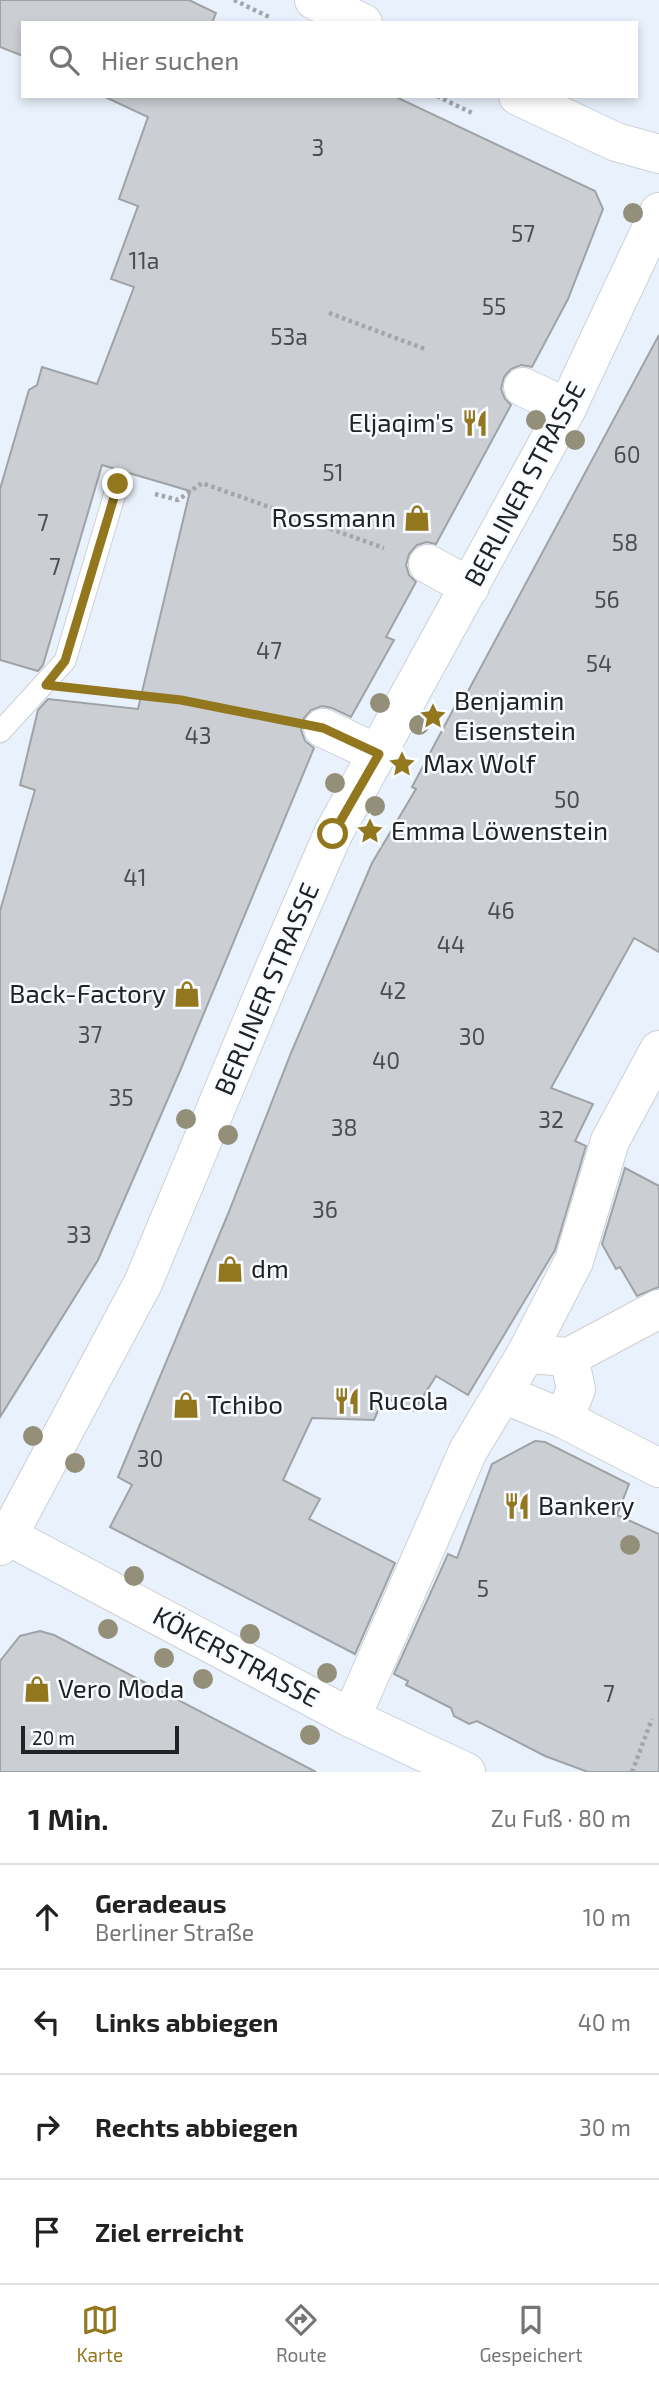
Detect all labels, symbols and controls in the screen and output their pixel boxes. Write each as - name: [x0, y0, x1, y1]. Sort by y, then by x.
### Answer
- search box: [21, 21, 638, 98]
- icon: search: [45, 41, 83, 79]
- text: Hier suchen: [101, 44, 239, 75]
- house number: 3: [312, 133, 324, 161]
- house number: 57: [511, 219, 535, 247]
- house number: 11a: [129, 246, 159, 274]
- house number: 55: [482, 292, 506, 320]
- house number: 53a: [270, 322, 308, 350]
- street label: BERLINER STRASSE: [457, 376, 591, 591]
- place label: Eljaqim's: [349, 406, 454, 437]
- restaurant icon: Eljaqim's: [460, 408, 490, 438]
- house number: 60: [613, 440, 641, 468]
- house number: 51: [322, 458, 344, 486]
- route end: [102, 468, 133, 499]
- place label: Rossmann: [272, 501, 396, 532]
- shop icon: Rossmann: [402, 503, 432, 533]
- house number: 7: [37, 508, 49, 536]
- house number: 58: [612, 528, 638, 556]
- house number: 7: [49, 552, 61, 580]
- house number: 56: [594, 585, 620, 613]
- house number: 47: [256, 636, 282, 664]
- house number: 54: [586, 649, 612, 677]
- place label: Benjamin Eisenstein: [454, 684, 576, 745]
- place icon: Benjamin Eisenstein: [418, 701, 448, 731]
- house number: 43: [185, 721, 211, 749]
- place label: Max Wolf: [423, 747, 537, 778]
- place icon: Max Wolf: [387, 749, 417, 779]
- house number: 50: [554, 785, 580, 813]
- place label: Emma Löwenstein: [391, 814, 608, 845]
- place icon: Emma Löwenstein: [355, 816, 385, 846]
- route start: [317, 818, 348, 849]
- house number: 41: [123, 863, 147, 891]
- street label: BERLINER STRASSE: [207, 878, 324, 1099]
- house number: 46: [487, 896, 515, 924]
- house number: 44: [437, 930, 465, 958]
- house number: 42: [379, 976, 407, 1004]
- place label: Back-Factory: [9, 977, 166, 1008]
- shop icon: Back-Factory: [172, 979, 202, 1009]
- house number: 37: [78, 1020, 102, 1048]
- house number: 30: [459, 1022, 485, 1050]
- house number: 40: [372, 1046, 400, 1074]
- house number: 35: [108, 1083, 134, 1111]
- house number: 32: [538, 1105, 564, 1133]
- house number: 38: [331, 1113, 357, 1141]
- house number: 36: [312, 1195, 338, 1223]
- house number: 33: [66, 1220, 92, 1248]
- place label: dm: [251, 1252, 289, 1283]
- shop icon: dm: [215, 1254, 245, 1284]
- place label: Rucola: [368, 1384, 448, 1415]
- restaurant icon: Rucola: [332, 1386, 362, 1416]
- place label: Tchibo: [207, 1388, 283, 1419]
- shop icon: Tchibo: [171, 1390, 201, 1420]
- house number: 30: [137, 1444, 163, 1472]
- place label: Bankery: [538, 1489, 635, 1520]
- restaurant icon: Bankery: [502, 1491, 532, 1521]
- house number: 5: [477, 1574, 489, 1602]
- street label: KÖKERSTRASSE: [148, 1599, 325, 1712]
- place label: Vero Moda: [58, 1672, 184, 1703]
- shop icon: Vero Moda: [22, 1674, 52, 1704]
- house number: 7: [603, 1679, 615, 1707]
- scale bar: [21, 1723, 178, 1755]
- text: 20 m: [32, 1726, 75, 1749]
- text: 1 Min.: [28, 1800, 109, 1836]
- text: Zu Fuß · 80 m: [491, 1804, 631, 1832]
- text: Geradeaus: [95, 1887, 227, 1918]
- icon: ahead: [28, 1898, 66, 1936]
- text: 10 m: [583, 1903, 631, 1931]
- text: Berliner Straße: [95, 1918, 254, 1946]
- icon: left: [28, 2003, 66, 2041]
- text: Links abbiegen: [95, 2006, 279, 2037]
- text: 40 m: [578, 2008, 631, 2036]
- icon: right: [28, 2108, 66, 2146]
- text: Rechts abbiegen: [95, 2111, 298, 2142]
- text: 30 m: [579, 2113, 631, 2141]
- icon: arrive: [28, 2213, 66, 2251]
- text: Ziel erreicht: [95, 2216, 244, 2247]
- tab: Karte: [76, 2301, 123, 2366]
- tab: Route: [276, 2301, 327, 2366]
- tab: Gespeichert: [479, 2301, 583, 2366]

